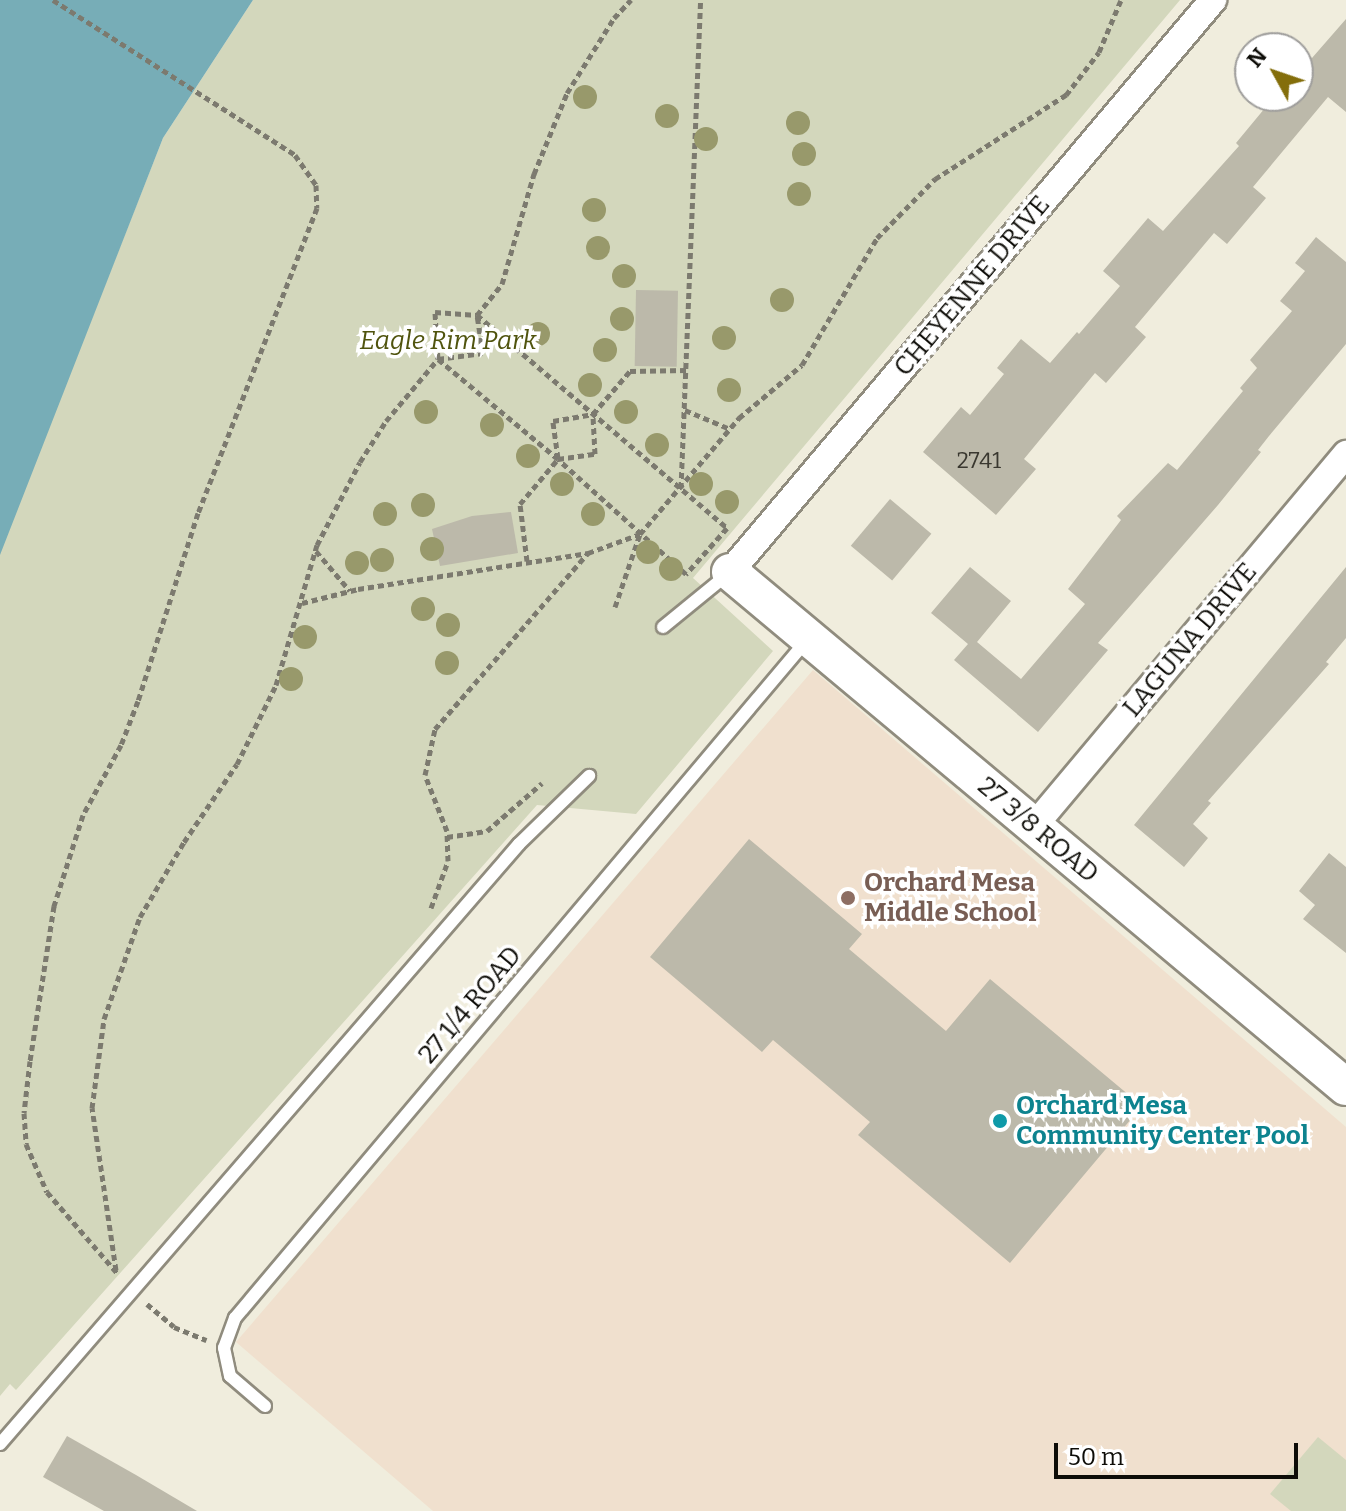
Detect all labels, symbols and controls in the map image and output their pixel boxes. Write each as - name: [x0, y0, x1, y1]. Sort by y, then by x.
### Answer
- north arrow: [1234, 32, 1314, 112]
- text: N: [1241, 42, 1273, 73]
- street label: CHEYENNE DRIVE: [888, 190, 1056, 382]
- park label: Eagle Rim Park: [360, 325, 536, 357]
- house number: 2741: [957, 448, 1001, 474]
- street label: LAGUNA DRIVE: [1117, 557, 1263, 723]
- street label: 27 3/8 ROAD: [971, 771, 1105, 889]
- place label: Orchard Mesa Middle School: [864, 867, 1037, 928]
- marker: Orchard Mesa Middle School: [839, 889, 857, 907]
- street label: 27 1/4 ROAD: [412, 940, 528, 1070]
- place label: Orchard Mesa Community Center Pool: [1016, 1090, 1309, 1152]
- marker: Orchard Mesa Community Center Pool: [991, 1112, 1009, 1130]
- scale bar: [1058, 1427, 1302, 1477]
- text: 50 m: [1068, 1443, 1124, 1471]

